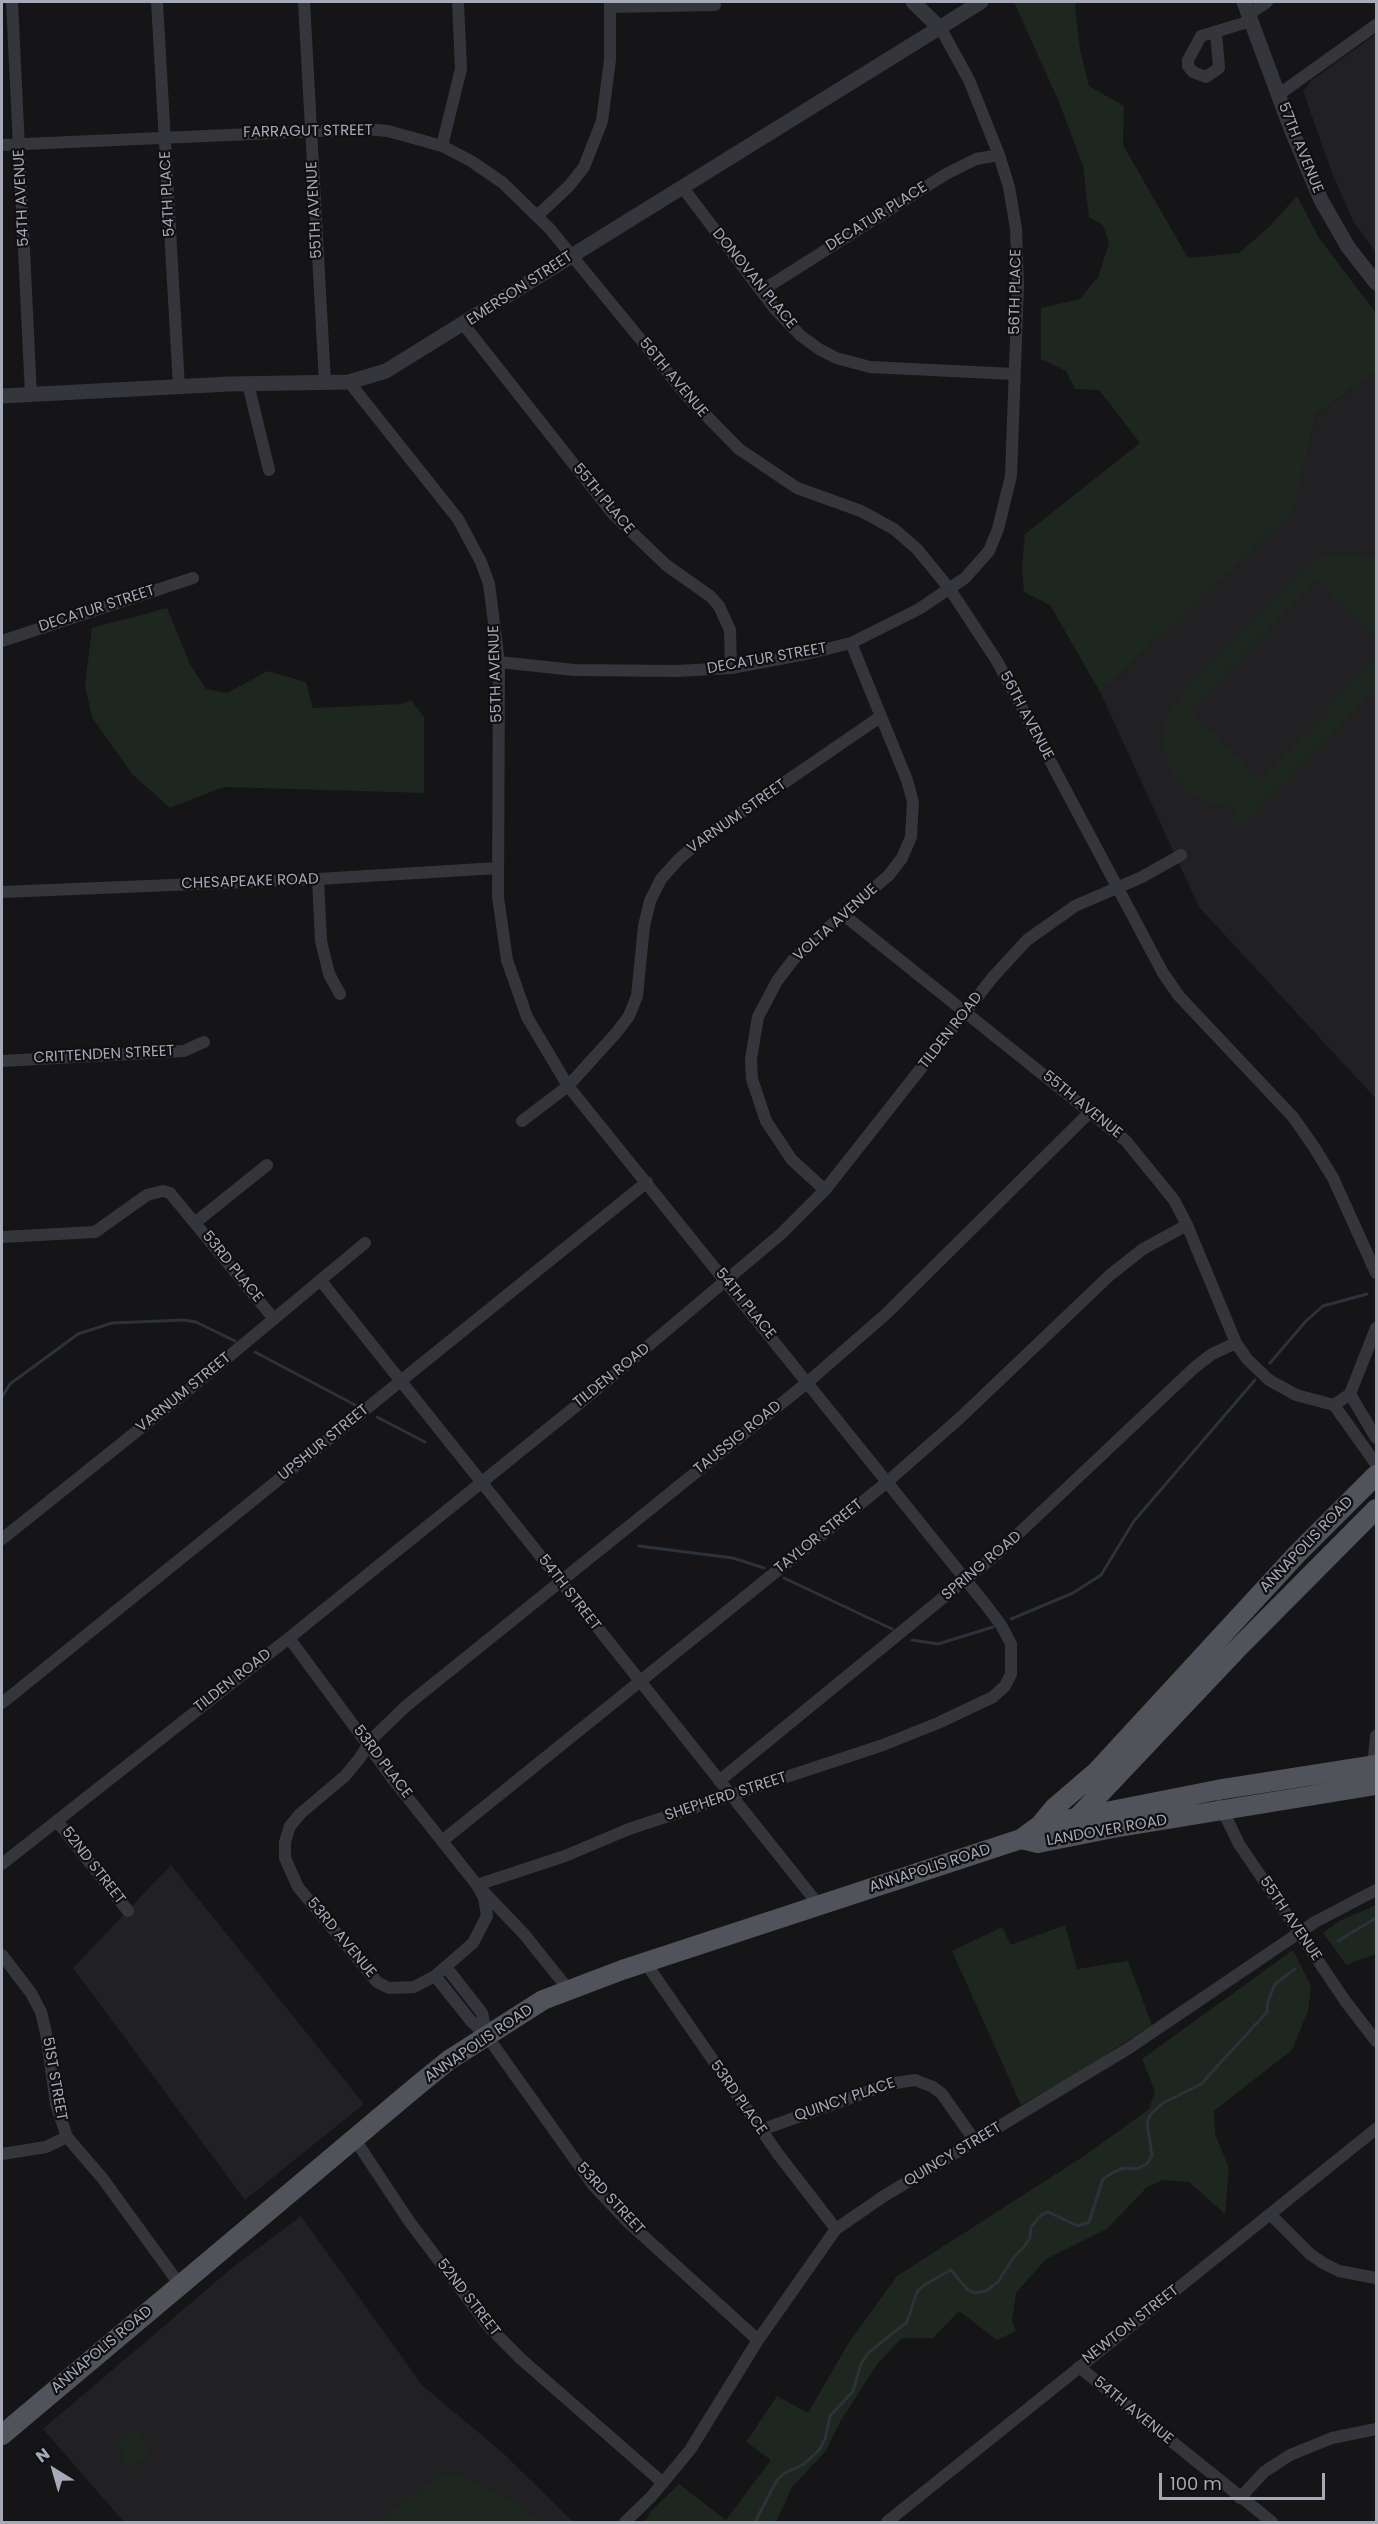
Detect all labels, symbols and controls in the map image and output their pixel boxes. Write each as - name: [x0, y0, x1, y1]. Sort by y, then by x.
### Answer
- street label: 57TH AVENUE: [1274, 100, 1326, 196]
- street label: FARRAGUT STREET: [243, 122, 373, 142]
- street label: 54TH AVENUE: [10, 149, 34, 247]
- street label: 54TH PLACE: [157, 151, 179, 237]
- street label: 55TH AVENUE: [303, 161, 327, 259]
- street label: DECATUR PLACE: [823, 179, 931, 255]
- street label: DONOVAN PLACE: [708, 225, 800, 333]
- street label: EMERSON STREET: [464, 248, 576, 330]
- street label: 56TH PLACE: [1006, 249, 1026, 335]
- street label: 56TH AVENUE: [635, 335, 711, 421]
- street label: 55TH PLACE: [569, 460, 637, 538]
- street label: DECATUR STREET: [37, 582, 157, 636]
- street label: 55TH AVENUE: [485, 625, 507, 723]
- street label: DECATUR STREET: [706, 640, 828, 678]
- street label: 56TH AVENUE: [995, 669, 1057, 763]
- street label: VARNUM STREET: [684, 776, 790, 858]
- street label: CHESAPEAKE ROAD: [181, 871, 319, 893]
- street label: VOLTA AVENUE: [790, 881, 882, 965]
- street label: TILDEN ROAD: [915, 989, 987, 1073]
- street label: CRITTENDEN STREET: [33, 1042, 175, 1068]
- street label: 55TH AVENUE: [1038, 1067, 1126, 1143]
- street label: 53RD PLACE: [198, 1228, 266, 1306]
- street label: 54TH PLACE: [711, 1265, 779, 1343]
- street label: TILDEN ROAD: [570, 1340, 654, 1412]
- street label: VARNUM STREET: [133, 1349, 235, 1437]
- street label: TAUSSIG ROAD: [691, 1397, 785, 1479]
- street label: UPSHUR STREET: [275, 1401, 373, 1485]
- street label: ANNAPOLIS ROAD: [1257, 1493, 1357, 1597]
- street label: TAYLOR STREET: [771, 1496, 867, 1578]
- street label: SPRING ROAD: [939, 1528, 1025, 1604]
- street label: 54TH STREET: [534, 1552, 604, 1634]
- street label: TILDEN ROAD: [191, 1645, 275, 1717]
- street label: 53RD PLACE: [349, 1722, 415, 1802]
- street label: SHEPHERD STREET: [663, 1769, 789, 1825]
- street label: LANDOVER ROAD: [1045, 1812, 1169, 1850]
- street label: 52ND STREET: [57, 1824, 129, 1908]
- street label: ANNAPOLIS ROAD: [867, 1841, 993, 1897]
- street label: 55TH AVENUE: [1255, 1873, 1325, 1965]
- street label: 53RD AVENUE: [303, 1895, 379, 1981]
- street label: ANNAPOLIS ROAD: [422, 2001, 536, 2087]
- street label: 51ST STREET: [38, 2036, 70, 2122]
- street label: 53RD PLACE: [706, 2057, 770, 2139]
- street label: QUINCY PLACE: [792, 2074, 898, 2126]
- street label: QUINCY STREET: [901, 2119, 1005, 2191]
- street label: 53RD STREET: [572, 2159, 648, 2239]
- street label: 52ND STREET: [432, 2256, 504, 2340]
- street label: NEWTON STREET: [1079, 2282, 1183, 2368]
- street label: ANNAPOLIS ROAD: [48, 2302, 156, 2398]
- street label: 54TH AVENUE: [1089, 2373, 1177, 2449]
- north arrow: [24, 2440, 84, 2500]
- text: N: [31, 2442, 55, 2468]
- scale bar: [1162, 2461, 1328, 2499]
- text: 100 m: [1170, 2471, 1222, 2496]

